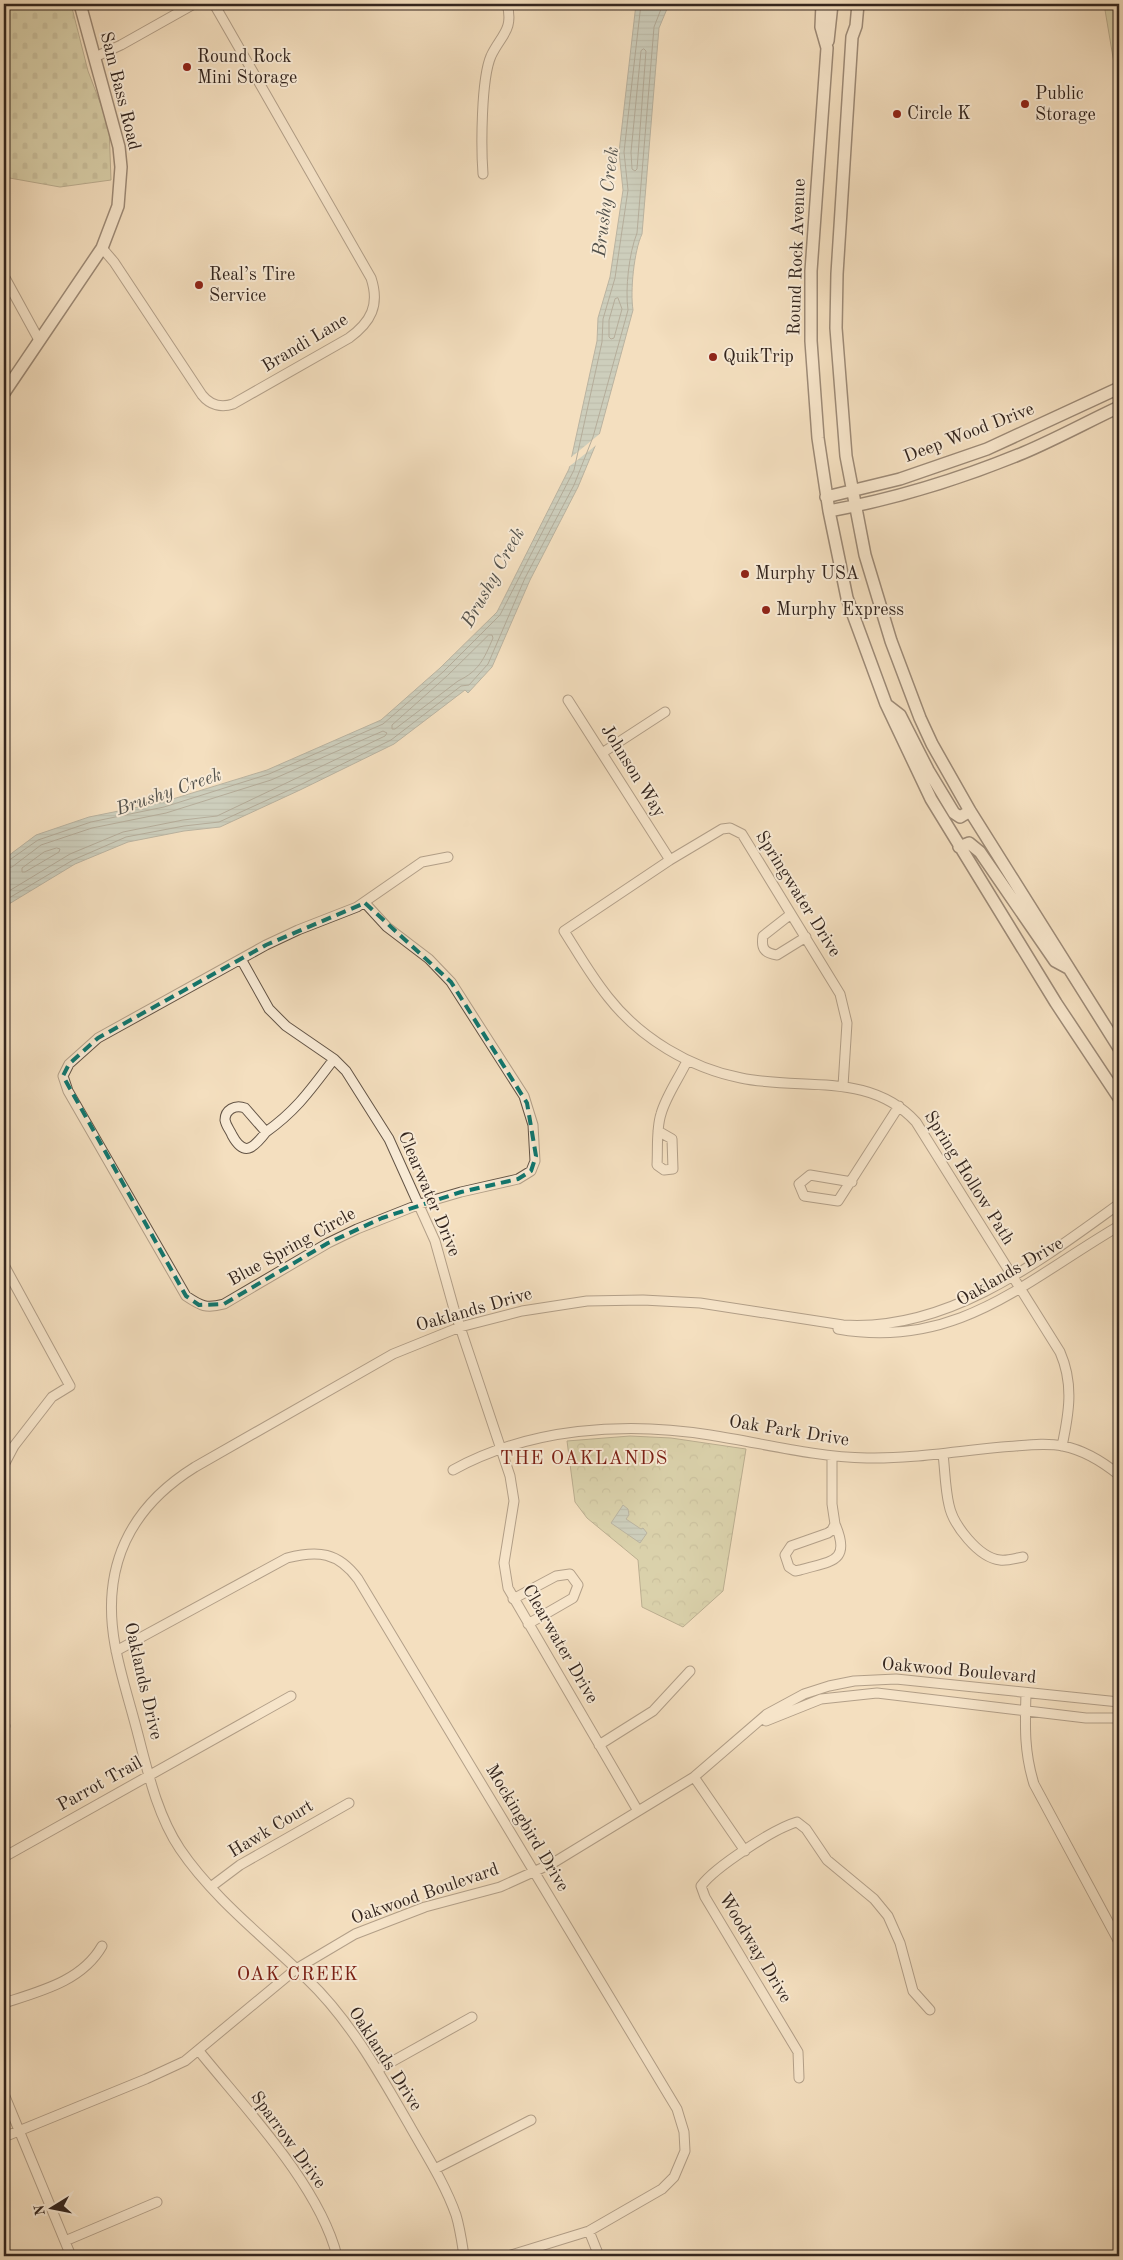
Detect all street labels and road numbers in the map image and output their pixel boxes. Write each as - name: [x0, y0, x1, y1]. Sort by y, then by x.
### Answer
- street label: Sam Bass Road: [97, 30, 143, 152]
- street label: Round Rock Avenue: [785, 178, 809, 336]
- street label: Brandi Lane: [259, 310, 351, 376]
- street label: Deep Wood Drive: [901, 400, 1037, 466]
- street label: Johnson Way: [597, 721, 669, 821]
- street label: Springwater Drive: [752, 828, 844, 960]
- street label: Spring Hollow Path: [921, 1108, 1018, 1248]
- street label: Clearwater Drive: [395, 1129, 463, 1259]
- street label: Blue Spring Circle: [225, 1205, 359, 1289]
- street label: Oaklands Drive: [954, 1234, 1066, 1310]
- street label: Oaklands Drive: [414, 1285, 534, 1335]
- street label: Oak Park Drive: [728, 1413, 850, 1449]
- street label: Clearwater Drive: [519, 1581, 601, 1707]
- street label: Oaklands Drive: [121, 1621, 165, 1741]
- street label: Oakwood Boulevard: [881, 1655, 1037, 1687]
- street label: Parrot Trail: [54, 1753, 146, 1815]
- street label: Mockingbird Drive: [482, 1761, 572, 1895]
- street label: Hawk Court: [226, 1797, 316, 1861]
- street label: Oakwood Boulevard: [349, 1860, 501, 1928]
- street label: Woodway Drive: [715, 1890, 795, 2006]
- street label: Oaklands Drive: [345, 2004, 425, 2114]
- street label: Sparrow Drive: [247, 2088, 329, 2192]

